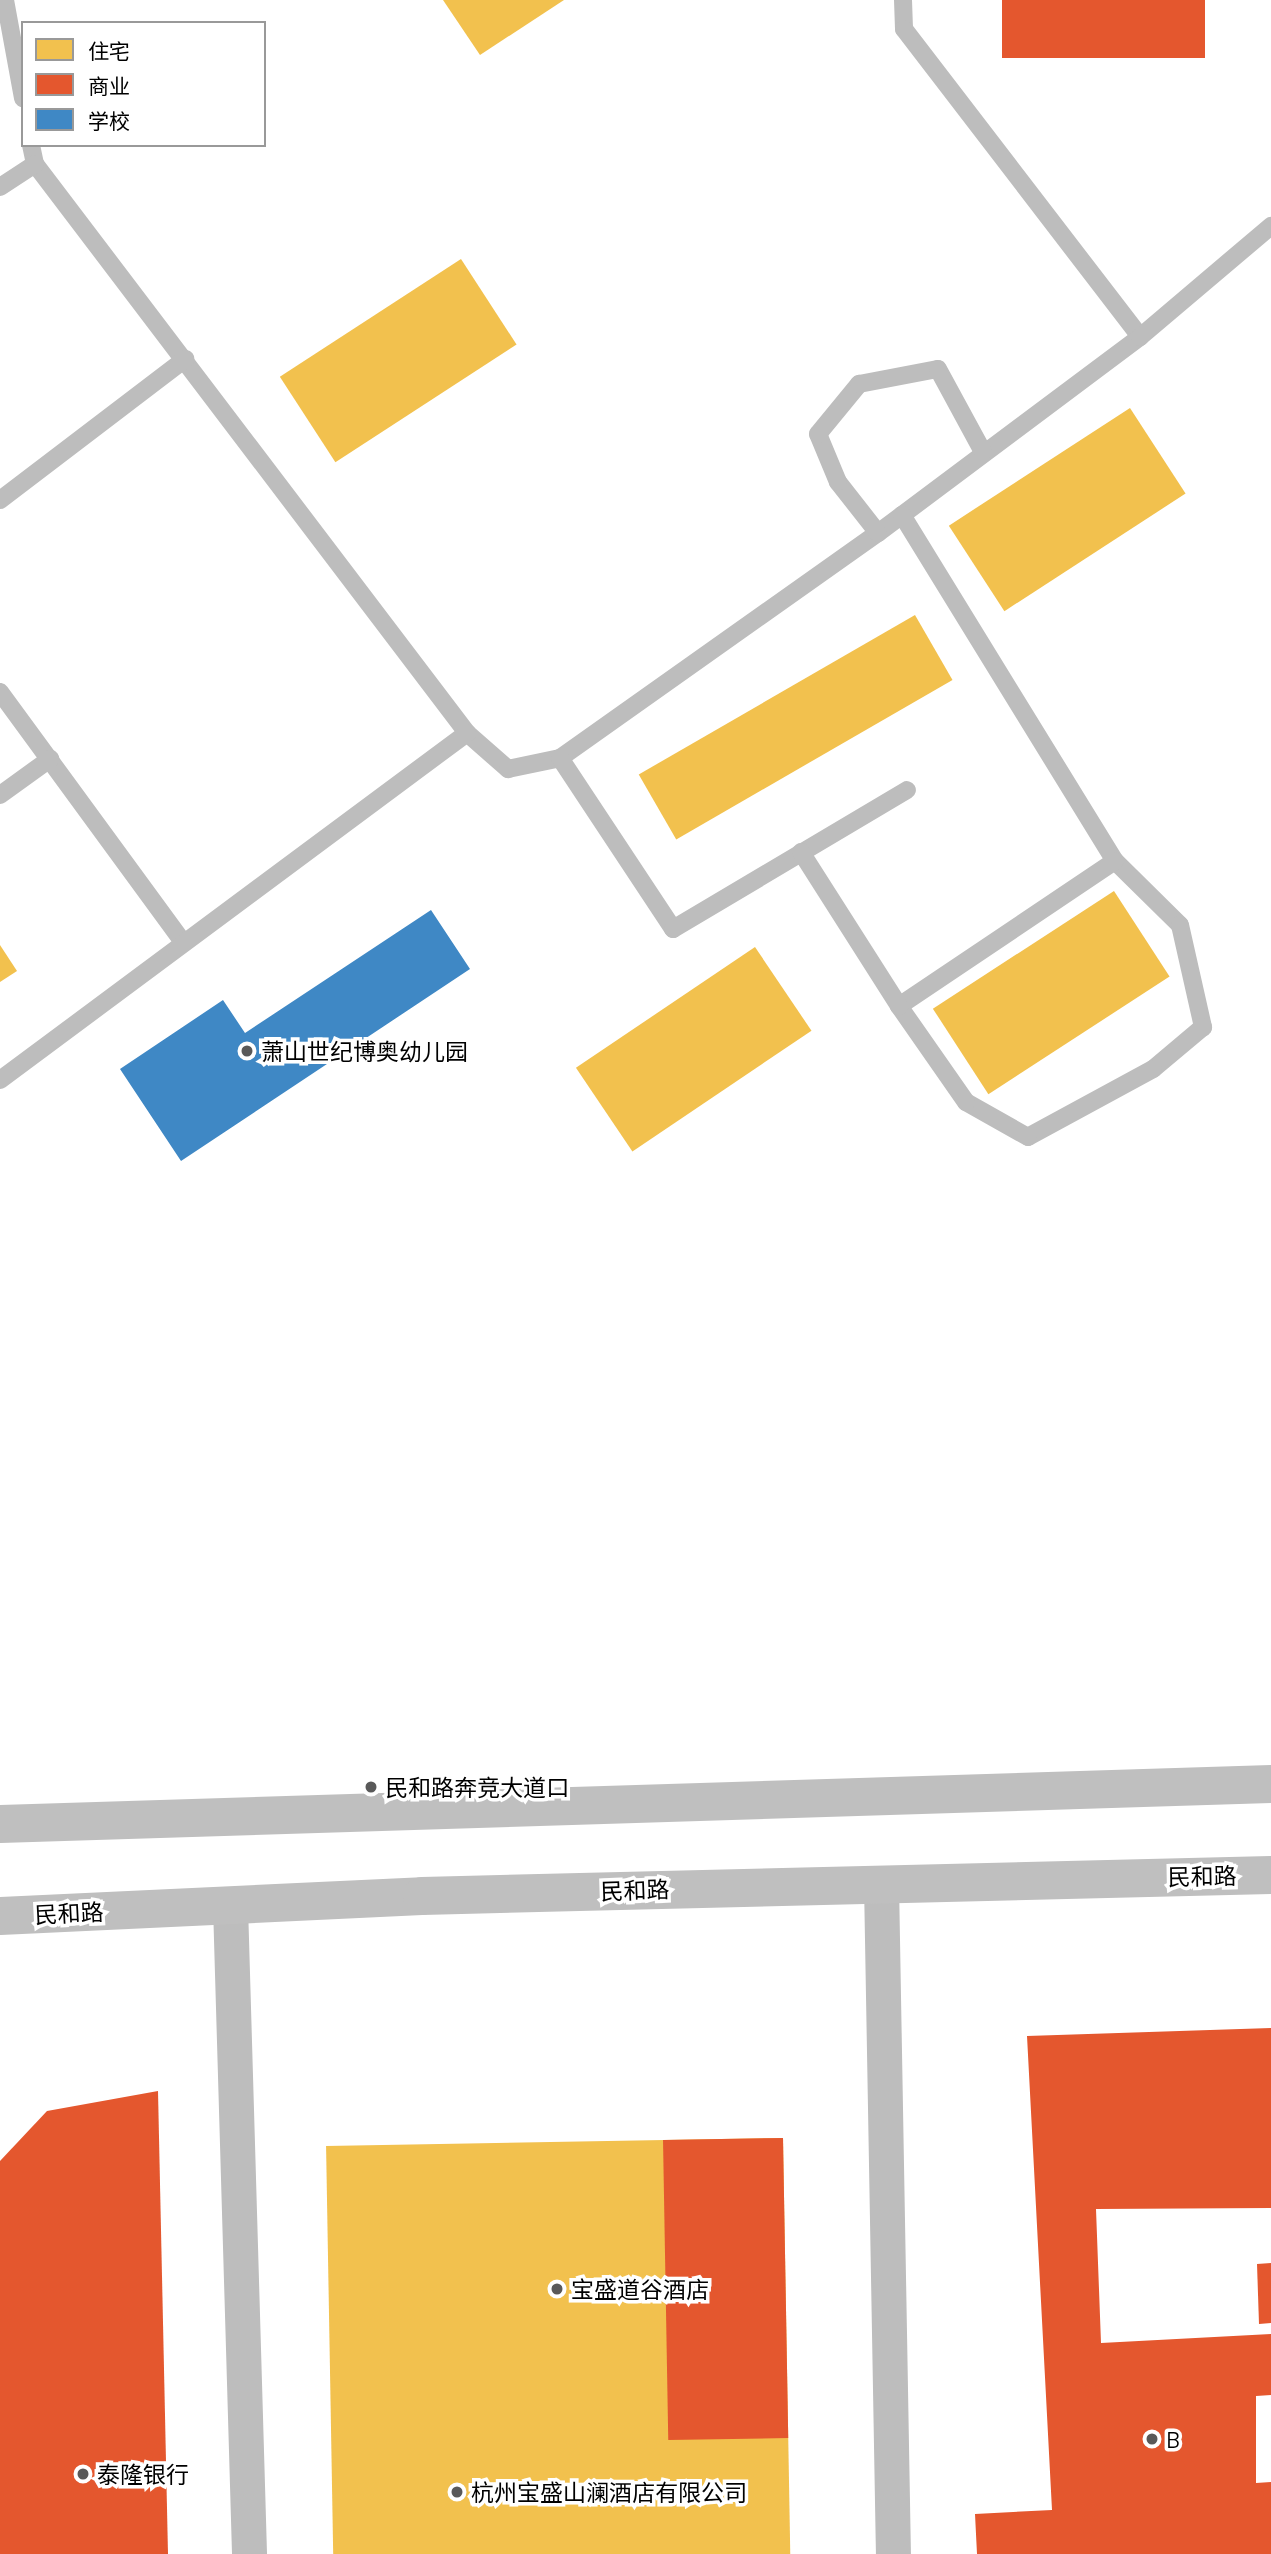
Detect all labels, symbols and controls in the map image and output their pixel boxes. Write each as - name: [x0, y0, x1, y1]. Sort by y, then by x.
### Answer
- legend: [21, 21, 266, 147]
- text: 住宅: [88, 38, 130, 63]
- text: 商业: [88, 73, 130, 98]
- text: 学校: [88, 108, 130, 133]
- place label: 萧山世纪博奥幼儿园: [261, 1037, 468, 1065]
- marker: 萧山世纪博奥幼儿园: [239, 1043, 255, 1059]
- place label: 民和路奔竞大道口: [385, 1773, 569, 1801]
- marker: 民和路奔竞大道口: [363, 1779, 379, 1795]
- street label: 民和路: [1167, 1862, 1237, 1890]
- street label: 民和路: [600, 1875, 670, 1905]
- street label: 民和路: [34, 1897, 104, 1929]
- place label: 宝盛道谷酒店: [571, 2275, 709, 2303]
- marker: 宝盛道谷酒店: [549, 2281, 565, 2297]
- place label: B: [1166, 2425, 1180, 2453]
- marker: B: [1144, 2431, 1160, 2447]
- place label: 泰隆银行: [97, 2460, 189, 2488]
- marker: 泰隆银行: [75, 2466, 91, 2482]
- place label: 杭州宝盛山澜酒店有限公司: [471, 2478, 747, 2506]
- marker: 杭州宝盛山澜酒店有限公司: [449, 2484, 465, 2500]

